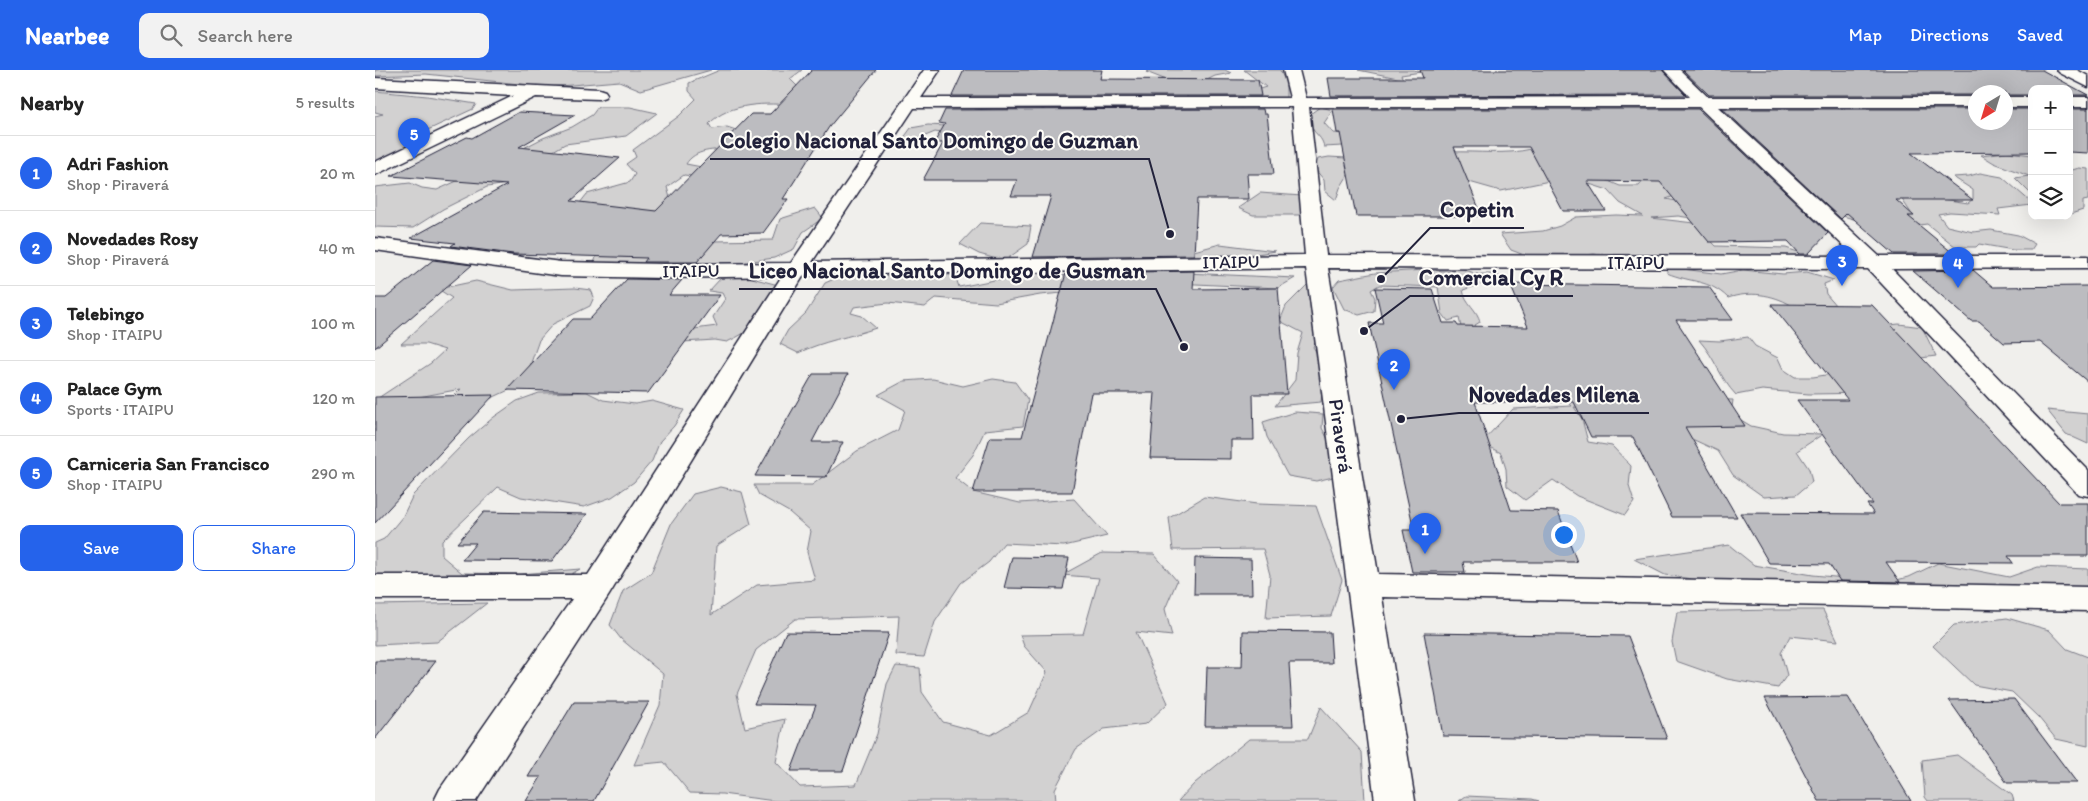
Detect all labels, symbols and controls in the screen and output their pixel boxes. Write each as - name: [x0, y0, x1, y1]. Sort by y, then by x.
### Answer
- search box: [139, 13, 489, 58]
- text: Nearbee: [25, 21, 109, 50]
- icon: search: [157, 21, 185, 49]
- text: Search here: [197, 24, 293, 47]
- text: Map: [1849, 24, 1882, 46]
- text: Directions: [1910, 24, 1989, 46]
- text: Saved: [2017, 24, 2063, 46]
- north arrow: [1968, 85, 2013, 130]
- map controls: [2028, 85, 2073, 220]
- button: +: [2028, 85, 2073, 130]
- text: Nearby: [20, 90, 84, 115]
- text: 5 results: [295, 93, 355, 112]
- pin: 5: [398, 118, 430, 159]
- callout: Colegio Nacional Santo Domingo de Guzman: [710, 122, 1149, 159]
- text: Colegio Nacional Santo Domingo de Guzman: [720, 127, 1138, 154]
- button: −: [2028, 130, 2073, 175]
- text: Adri Fashion: [67, 152, 169, 175]
- text: 1: [32, 164, 40, 183]
- text: 20 m: [320, 164, 355, 183]
- text: Shop · Piraverá: [67, 175, 169, 194]
- button: layers: [2028, 175, 2073, 220]
- callout: Copetin: [1430, 191, 1524, 228]
- text: Copetin: [1440, 196, 1514, 223]
- text: Novedades Rosy: [67, 227, 198, 250]
- text: 2: [32, 239, 40, 258]
- text: 40 m: [318, 239, 355, 258]
- pin: 3: [1826, 245, 1858, 286]
- pin: 4: [1942, 247, 1974, 288]
- text: Shop · Piraverá: [67, 250, 169, 269]
- street label: ITAIPU: [1202, 251, 1260, 273]
- callout: Liceo Nacional Santo Domingo de Gusman: [739, 252, 1156, 289]
- street label: ITAIPU: [1607, 252, 1665, 274]
- text: Liceo Nacional Santo Domingo de Gusman: [749, 257, 1146, 284]
- callout: Comercial Cy R: [1410, 259, 1573, 296]
- street label: ITAIPU: [662, 260, 720, 282]
- text: Comercial Cy R: [1419, 264, 1563, 291]
- text: Telebingo: [67, 302, 144, 325]
- text: 3: [32, 314, 40, 333]
- text: 100 m: [311, 314, 355, 333]
- text: Shop · ITAIPU: [67, 325, 163, 344]
- pin: 2: [1378, 349, 1410, 390]
- callout: Novedades Milena: [1459, 376, 1649, 413]
- text: Palace Gym: [67, 377, 162, 400]
- text: Novedades Milena: [1469, 381, 1640, 408]
- text: 4: [31, 389, 41, 408]
- text: 120 m: [312, 389, 355, 408]
- street label: Piraverá: [1324, 397, 1359, 475]
- text: Sports · ITAIPU: [67, 400, 174, 419]
- text: Carniceria San Francisco: [67, 452, 269, 475]
- text: 5: [32, 464, 40, 483]
- text: 290 m: [311, 464, 355, 483]
- text: Shop · ITAIPU: [67, 475, 163, 494]
- pin: 1: [1409, 513, 1441, 554]
- your location: [1551, 522, 1577, 548]
- button: Save: [20, 525, 183, 571]
- button: Share: [193, 525, 355, 571]

